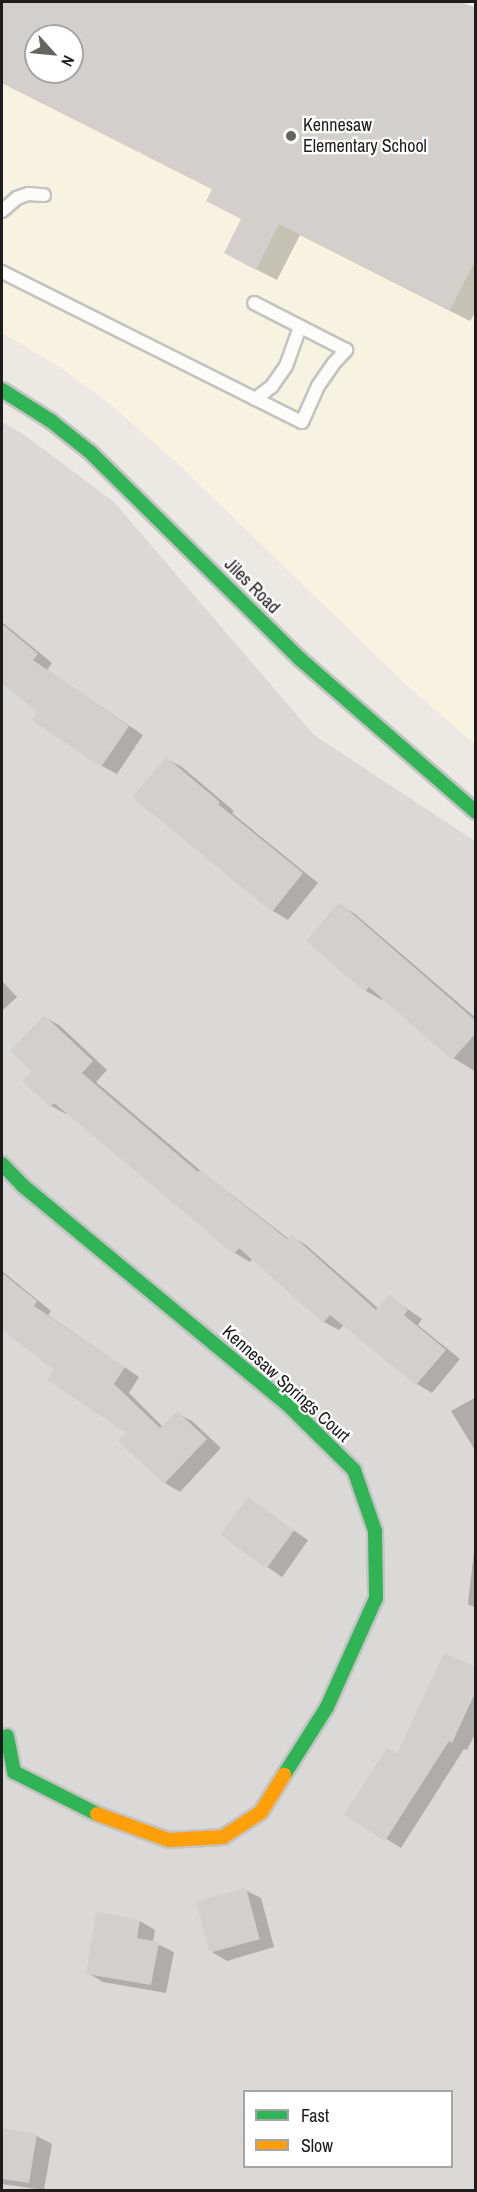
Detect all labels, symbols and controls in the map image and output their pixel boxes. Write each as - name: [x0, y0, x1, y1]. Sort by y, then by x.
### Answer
- north arrow: [24, 24, 84, 84]
- text: N: [56, 52, 80, 70]
- place label: Kennesaw Elementary School: [303, 115, 427, 158]
- marker: Kennesaw Elementary School: [284, 129, 298, 143]
- street label: Jiles Road: [220, 554, 284, 618]
- street label: Kennesaw Springs Court: [218, 1321, 354, 1447]
- legend: [243, 2090, 453, 2168]
- text: Fast: [301, 2103, 329, 2128]
- text: Slow: [301, 2133, 333, 2158]

